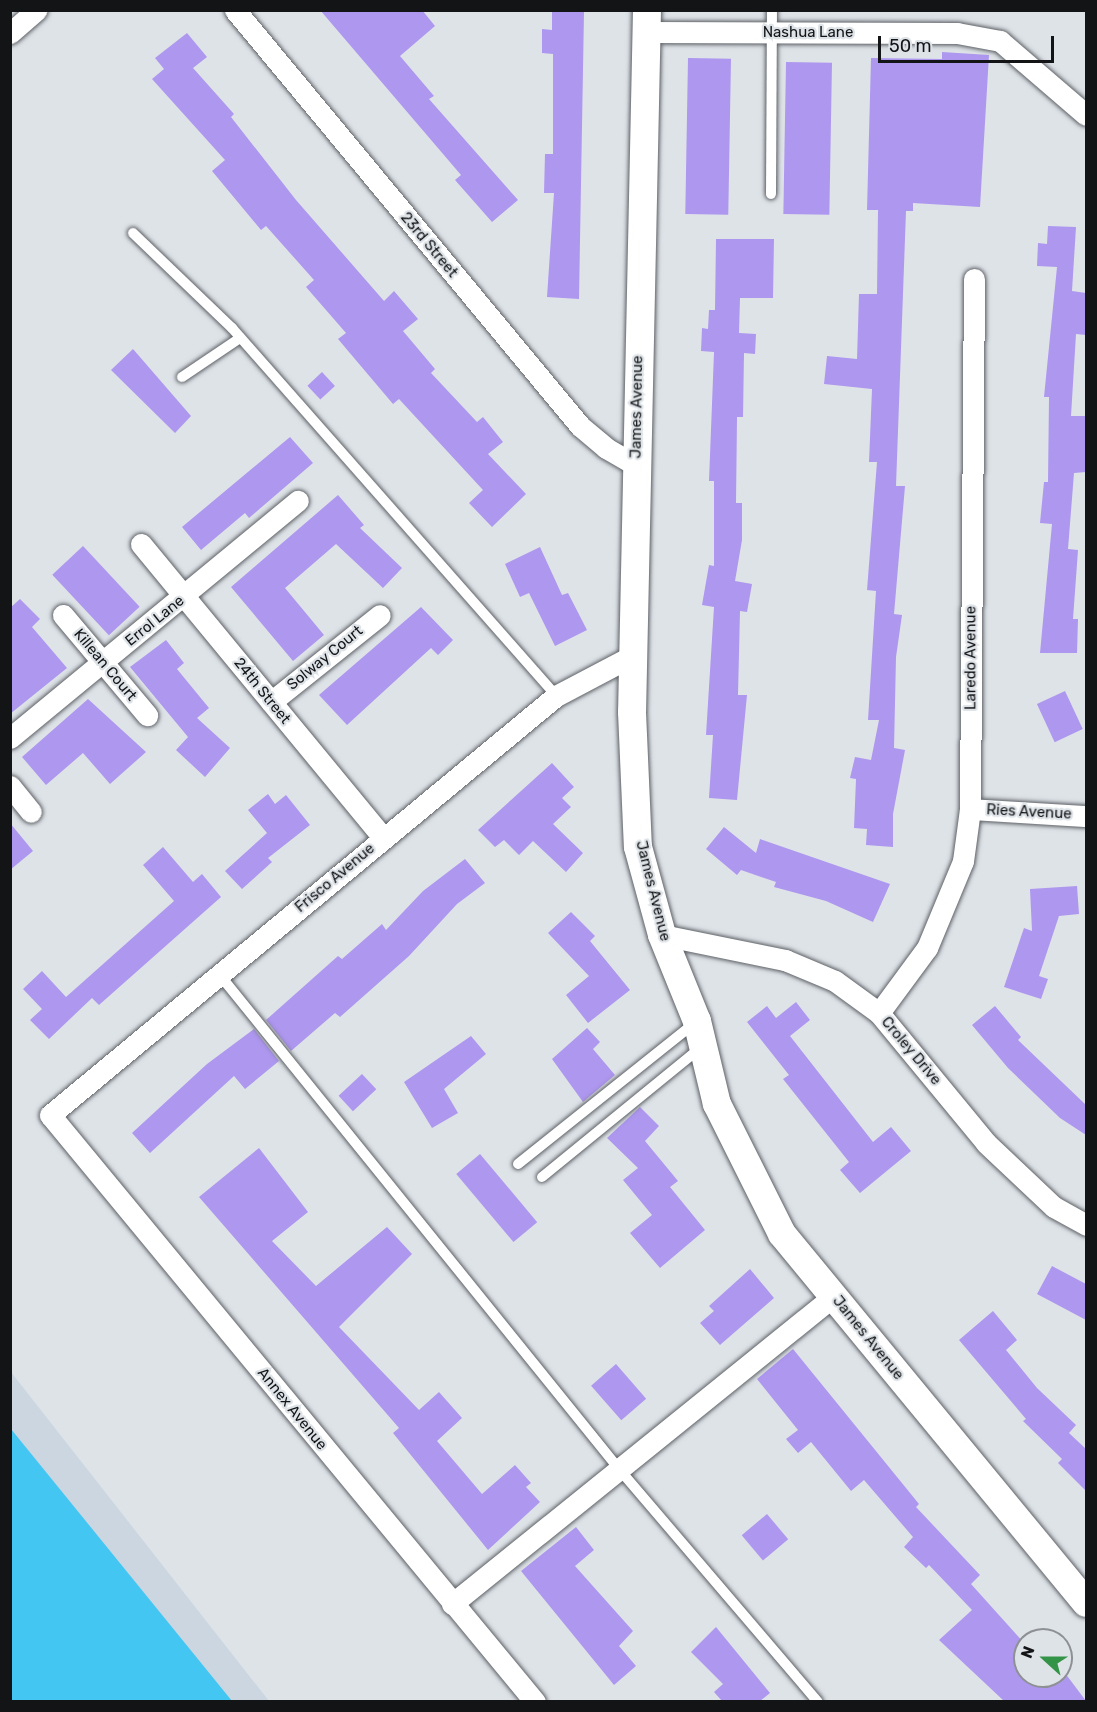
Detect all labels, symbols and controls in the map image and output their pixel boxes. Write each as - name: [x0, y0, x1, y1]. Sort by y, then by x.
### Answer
- street label: Nashua Lane: [763, 24, 853, 42]
- scale bar: [881, 24, 1056, 62]
- text: 50 m: [889, 35, 932, 57]
- street label: 23rd Street: [397, 209, 461, 281]
- street label: James Avenue: [627, 355, 647, 459]
- street label: Errol Lane: [122, 592, 188, 650]
- street label: Laredo Avenue: [962, 606, 980, 710]
- street label: Solway Court: [283, 622, 367, 694]
- street label: Killean Court: [70, 625, 140, 705]
- street label: 24th Street: [230, 654, 294, 728]
- street label: Ries Avenue: [986, 801, 1072, 823]
- street label: Frisco Avenue: [291, 839, 379, 917]
- street label: James Avenue: [632, 839, 674, 943]
- street label: Croley Drive: [877, 1013, 945, 1089]
- street label: James Avenue: [828, 1292, 908, 1384]
- street label: Annex Avenue: [253, 1364, 331, 1454]
- north arrow: [1013, 1628, 1073, 1688]
- text: N: [1017, 1643, 1039, 1661]

